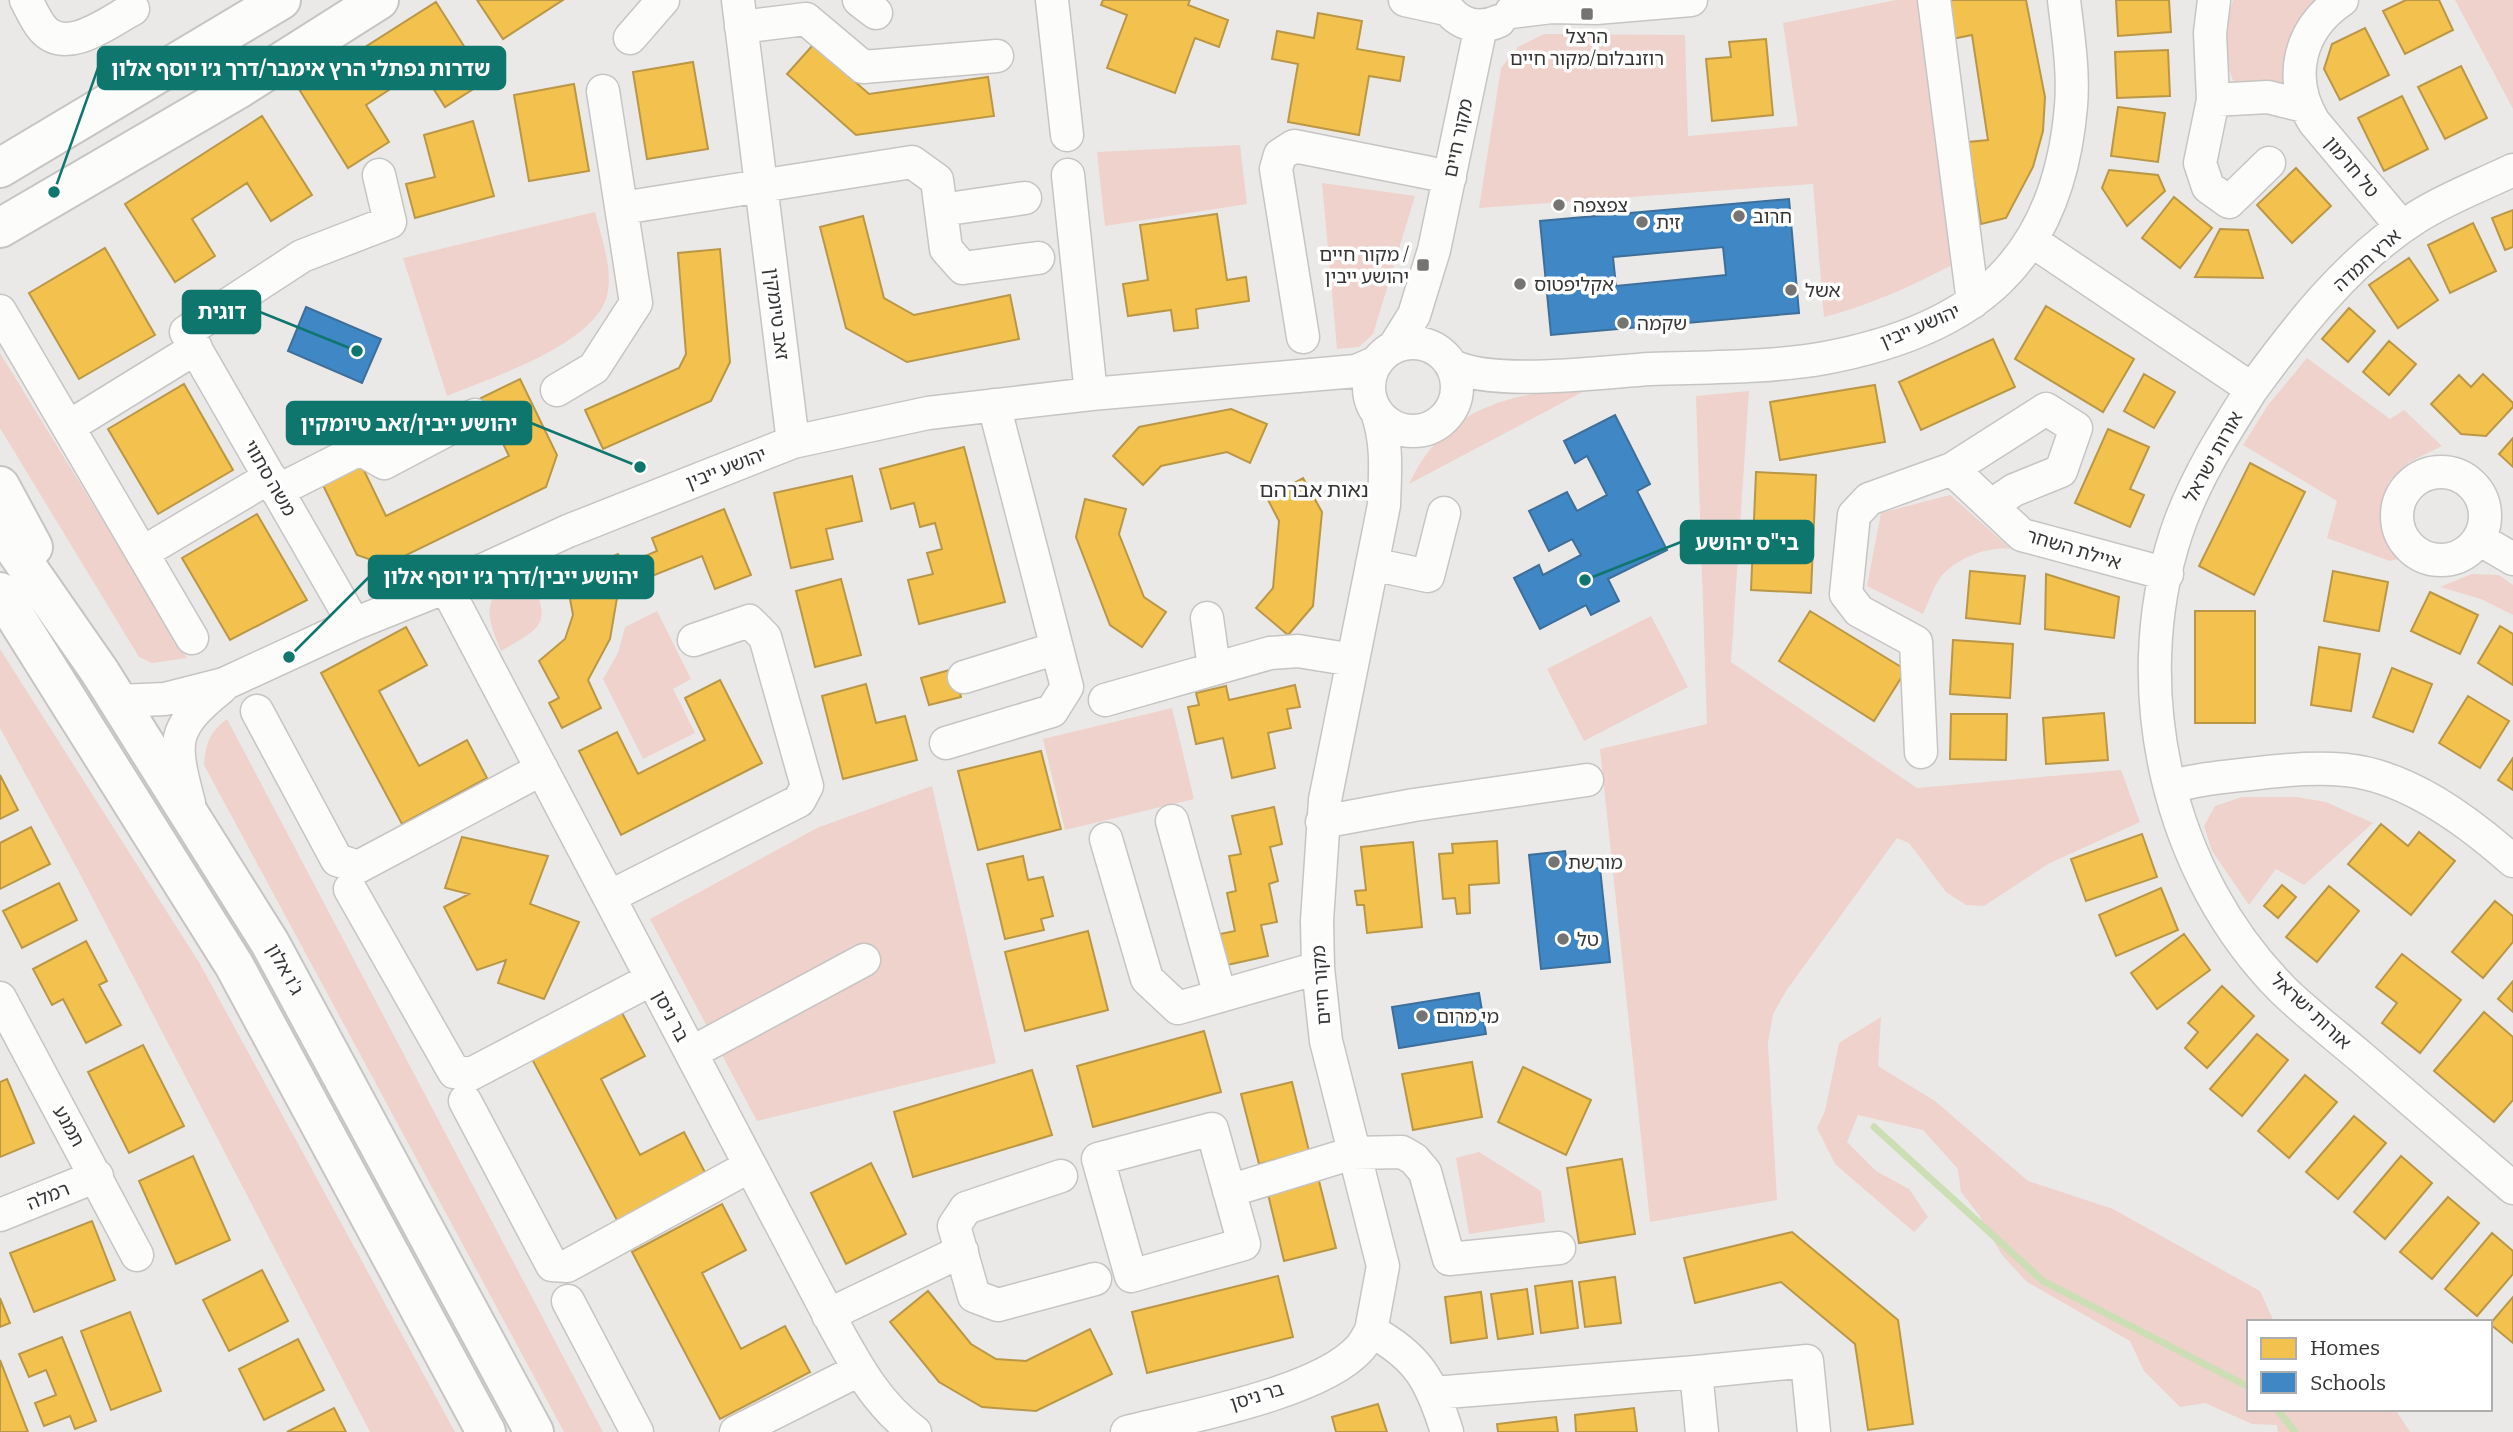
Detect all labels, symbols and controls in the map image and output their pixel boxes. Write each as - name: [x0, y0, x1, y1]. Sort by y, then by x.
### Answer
- marker: הרצל רוזנבלום/מקור חיים: [1579, 6, 1595, 22]
- place label: הרצל רוזנבלום/מקור חיים: [1510, 25, 1664, 70]
- callout: שדרות נפתלי הרץ אימבר/דרך ג׳ו יוסף אלון: [98, 47, 505, 89]
- text: שדרות נפתלי הרץ אימבר/דרך ג׳ו יוסף אלון: [111, 56, 491, 82]
- street label: מקור חיים: [1438, 97, 1478, 179]
- street label: טל חרמון: [2320, 132, 2384, 202]
- place label: צפצפה: [1573, 194, 1628, 217]
- marker: צפצפה: [1551, 197, 1567, 213]
- place label: חרוב: [1753, 205, 1792, 228]
- marker: חרוב: [1731, 208, 1747, 224]
- place label: זית: [1656, 211, 1681, 234]
- marker: זית: [1634, 214, 1650, 230]
- street label: ארץ חמדה: [2329, 224, 2405, 296]
- place label: מקור חיים / יהושע ייבין: [1319, 243, 1409, 288]
- marker: מקור חיים / יהושע ייבין: [1415, 257, 1431, 273]
- street label: זאב טיומקין: [760, 267, 794, 361]
- place label: אקליפטוס: [1534, 273, 1614, 296]
- marker: אקליפטוס: [1512, 276, 1528, 292]
- place label: אשל: [1805, 279, 1840, 302]
- marker: אשל: [1783, 282, 1799, 298]
- callout: דוגית: [183, 291, 260, 333]
- text: דוגית: [198, 299, 246, 325]
- street label: יהושע ייבין: [1877, 299, 1963, 353]
- place label: שקמה: [1637, 312, 1687, 335]
- marker: שקמה: [1615, 315, 1631, 331]
- callout: יהושע ייבין/זאב טיומקין: [287, 402, 531, 444]
- street label: אורות ישראל: [2178, 407, 2248, 507]
- text: יהושע ייבין/זאב טיומקין: [301, 411, 517, 437]
- street label: משה סתווי: [239, 436, 301, 520]
- street label: יהושע ייבין: [682, 442, 770, 494]
- district label: נאות אברהם: [1259, 477, 1369, 503]
- callout: בי"ס יהושע: [1681, 521, 1813, 563]
- street label: איילת השחר: [2024, 524, 2124, 574]
- text: בי"ס יהושע: [1695, 530, 1799, 556]
- callout: יהושע ייבין/דרך ג׳ו יוסף אלון: [369, 556, 653, 598]
- text: יהושע ייבין/דרך ג׳ו יוסף אלון: [383, 564, 639, 590]
- place label: מורשת: [1568, 851, 1623, 874]
- marker: מורשת: [1546, 854, 1562, 870]
- place label: טל: [1577, 928, 1599, 951]
- marker: טל: [1555, 931, 1571, 947]
- street label: ג'ו אלון: [262, 939, 308, 999]
- street label: מקור חיים: [1307, 944, 1335, 1026]
- street label: אורות ישראל: [2266, 968, 2356, 1054]
- street label: בר ניסן: [648, 986, 694, 1046]
- place label: מי מרום: [1436, 1005, 1499, 1028]
- marker: מי מרום: [1414, 1008, 1430, 1024]
- street label: תמנע: [48, 1101, 90, 1151]
- street label: רמלה: [23, 1177, 73, 1215]
- legend: [2247, 1320, 2492, 1411]
- text: Homes: [2310, 1335, 2380, 1361]
- text: Schools: [2310, 1370, 2386, 1396]
- street label: בר ניסן: [1227, 1377, 1287, 1415]

